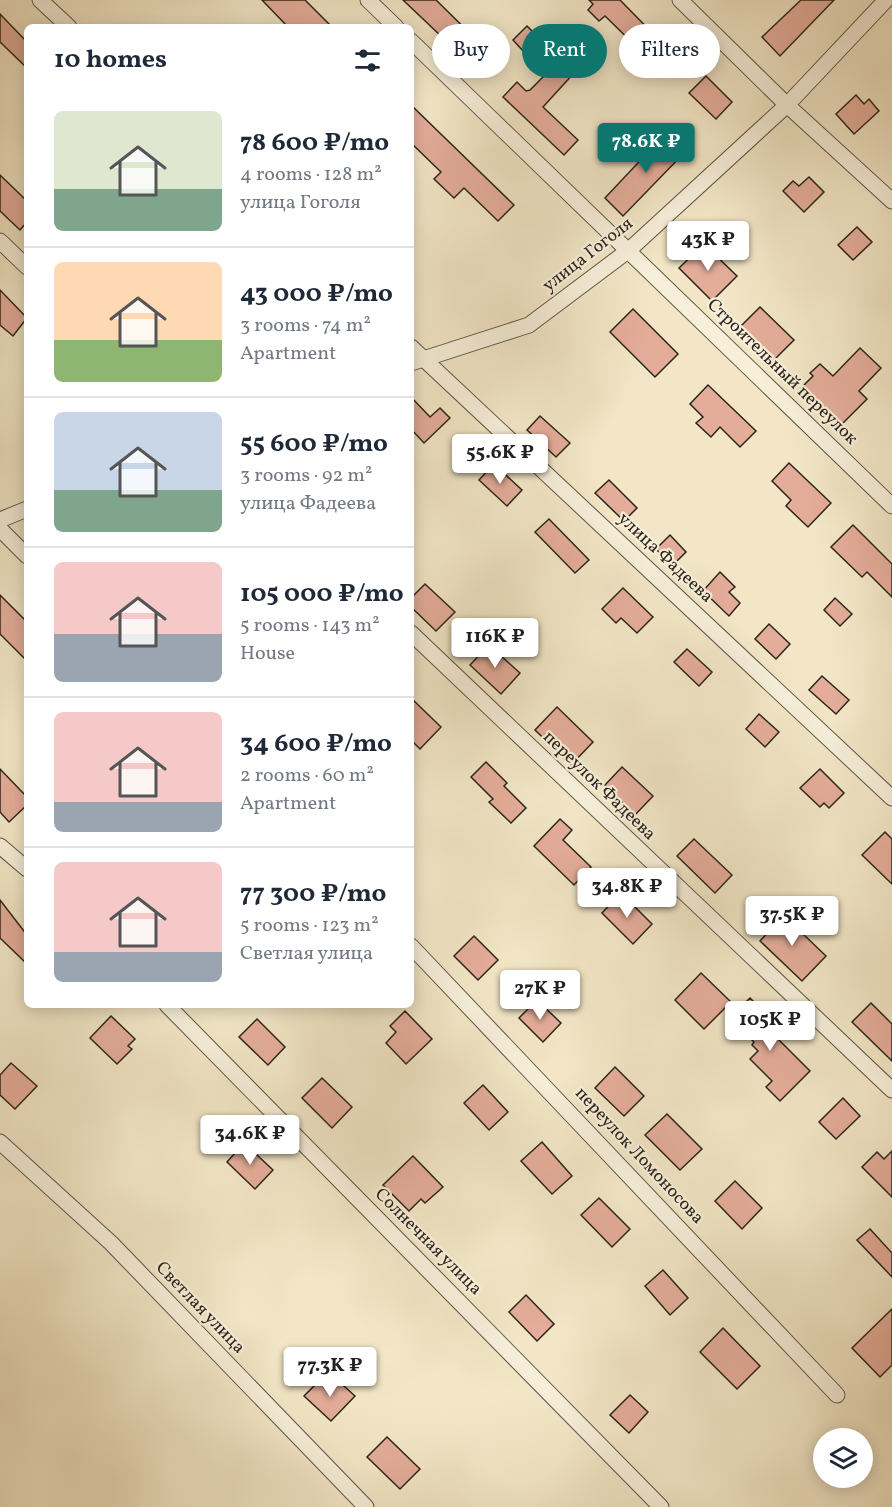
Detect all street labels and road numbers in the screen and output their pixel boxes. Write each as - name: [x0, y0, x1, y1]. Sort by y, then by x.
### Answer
- street label: улица Гоголя: [538, 212, 638, 298]
- street label: Строительный переулок: [701, 293, 863, 451]
- street label: улица Фадеева: [612, 507, 718, 609]
- street label: переулок Фадеева: [537, 726, 661, 847]
- street label: переулок Ломоносова: [569, 1082, 709, 1230]
- street label: Солнечная улица: [369, 1183, 487, 1301]
- street label: Светлая улица: [149, 1256, 251, 1360]

